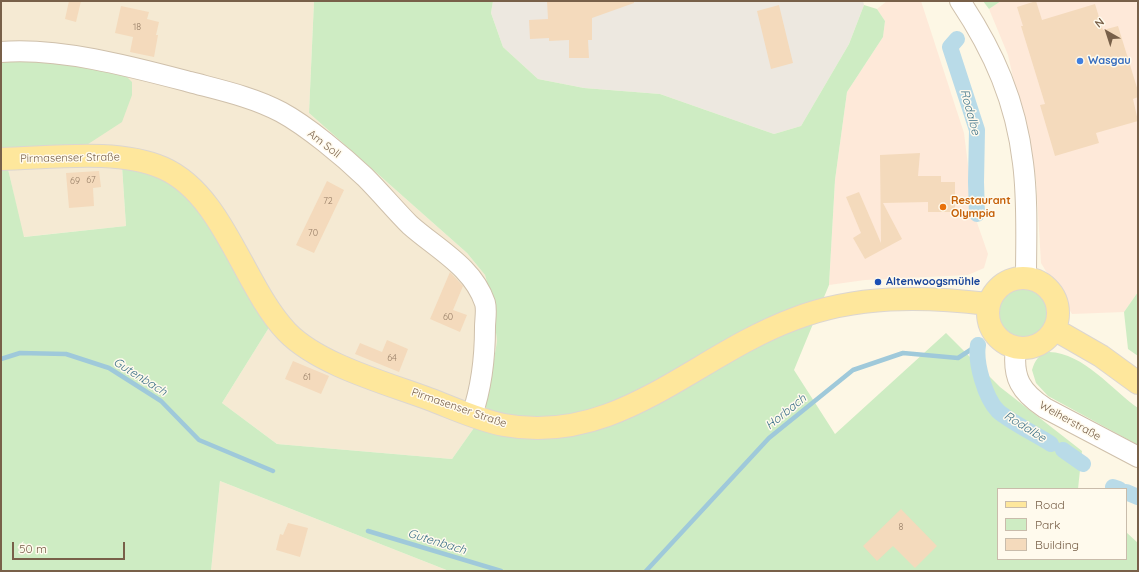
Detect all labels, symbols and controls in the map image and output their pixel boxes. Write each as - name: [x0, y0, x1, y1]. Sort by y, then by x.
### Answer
- north arrow: [1087, 12, 1127, 52]
- text: N: [1092, 15, 1107, 31]
- house number: 18: [133, 22, 141, 32]
- place label: Wasgau: [1088, 54, 1131, 68]
- marker: Wasgau: [1075, 56, 1085, 66]
- water label: Rodalbe: [957, 88, 983, 136]
- street label: Am Soll: [305, 127, 343, 161]
- street label: Pirmasenser Straße: [20, 151, 120, 165]
- house number: 67: [86, 175, 96, 185]
- house number: 69: [70, 176, 80, 186]
- place label: Restaurant Olympia: [951, 194, 1011, 220]
- house number: 72: [323, 196, 333, 206]
- marker: Restaurant Olympia: [938, 202, 948, 212]
- house number: 70: [308, 228, 318, 238]
- place label: Altenwoogsmühle: [886, 275, 980, 289]
- marker: Altenwoogsmühle: [873, 277, 883, 287]
- house number: 60: [443, 312, 453, 322]
- house number: 64: [387, 353, 397, 363]
- water label: Gutenbach: [111, 355, 169, 399]
- house number: 61: [303, 372, 311, 382]
- street label: Pirmasenser Straße: [410, 386, 508, 430]
- water label: Horbach: [763, 391, 809, 433]
- street label: Weiherstraße: [1037, 399, 1103, 443]
- water label: Rodalbe: [1001, 409, 1049, 445]
- legend: [997, 488, 1127, 560]
- text: Road: [1035, 497, 1065, 512]
- text: Park: [1035, 517, 1060, 532]
- house number: 8: [899, 522, 903, 532]
- water label: Gutenbach: [406, 526, 468, 558]
- scale bar: [14, 534, 127, 560]
- text: Building: [1035, 537, 1079, 552]
- text: 50 m: [19, 541, 47, 556]

